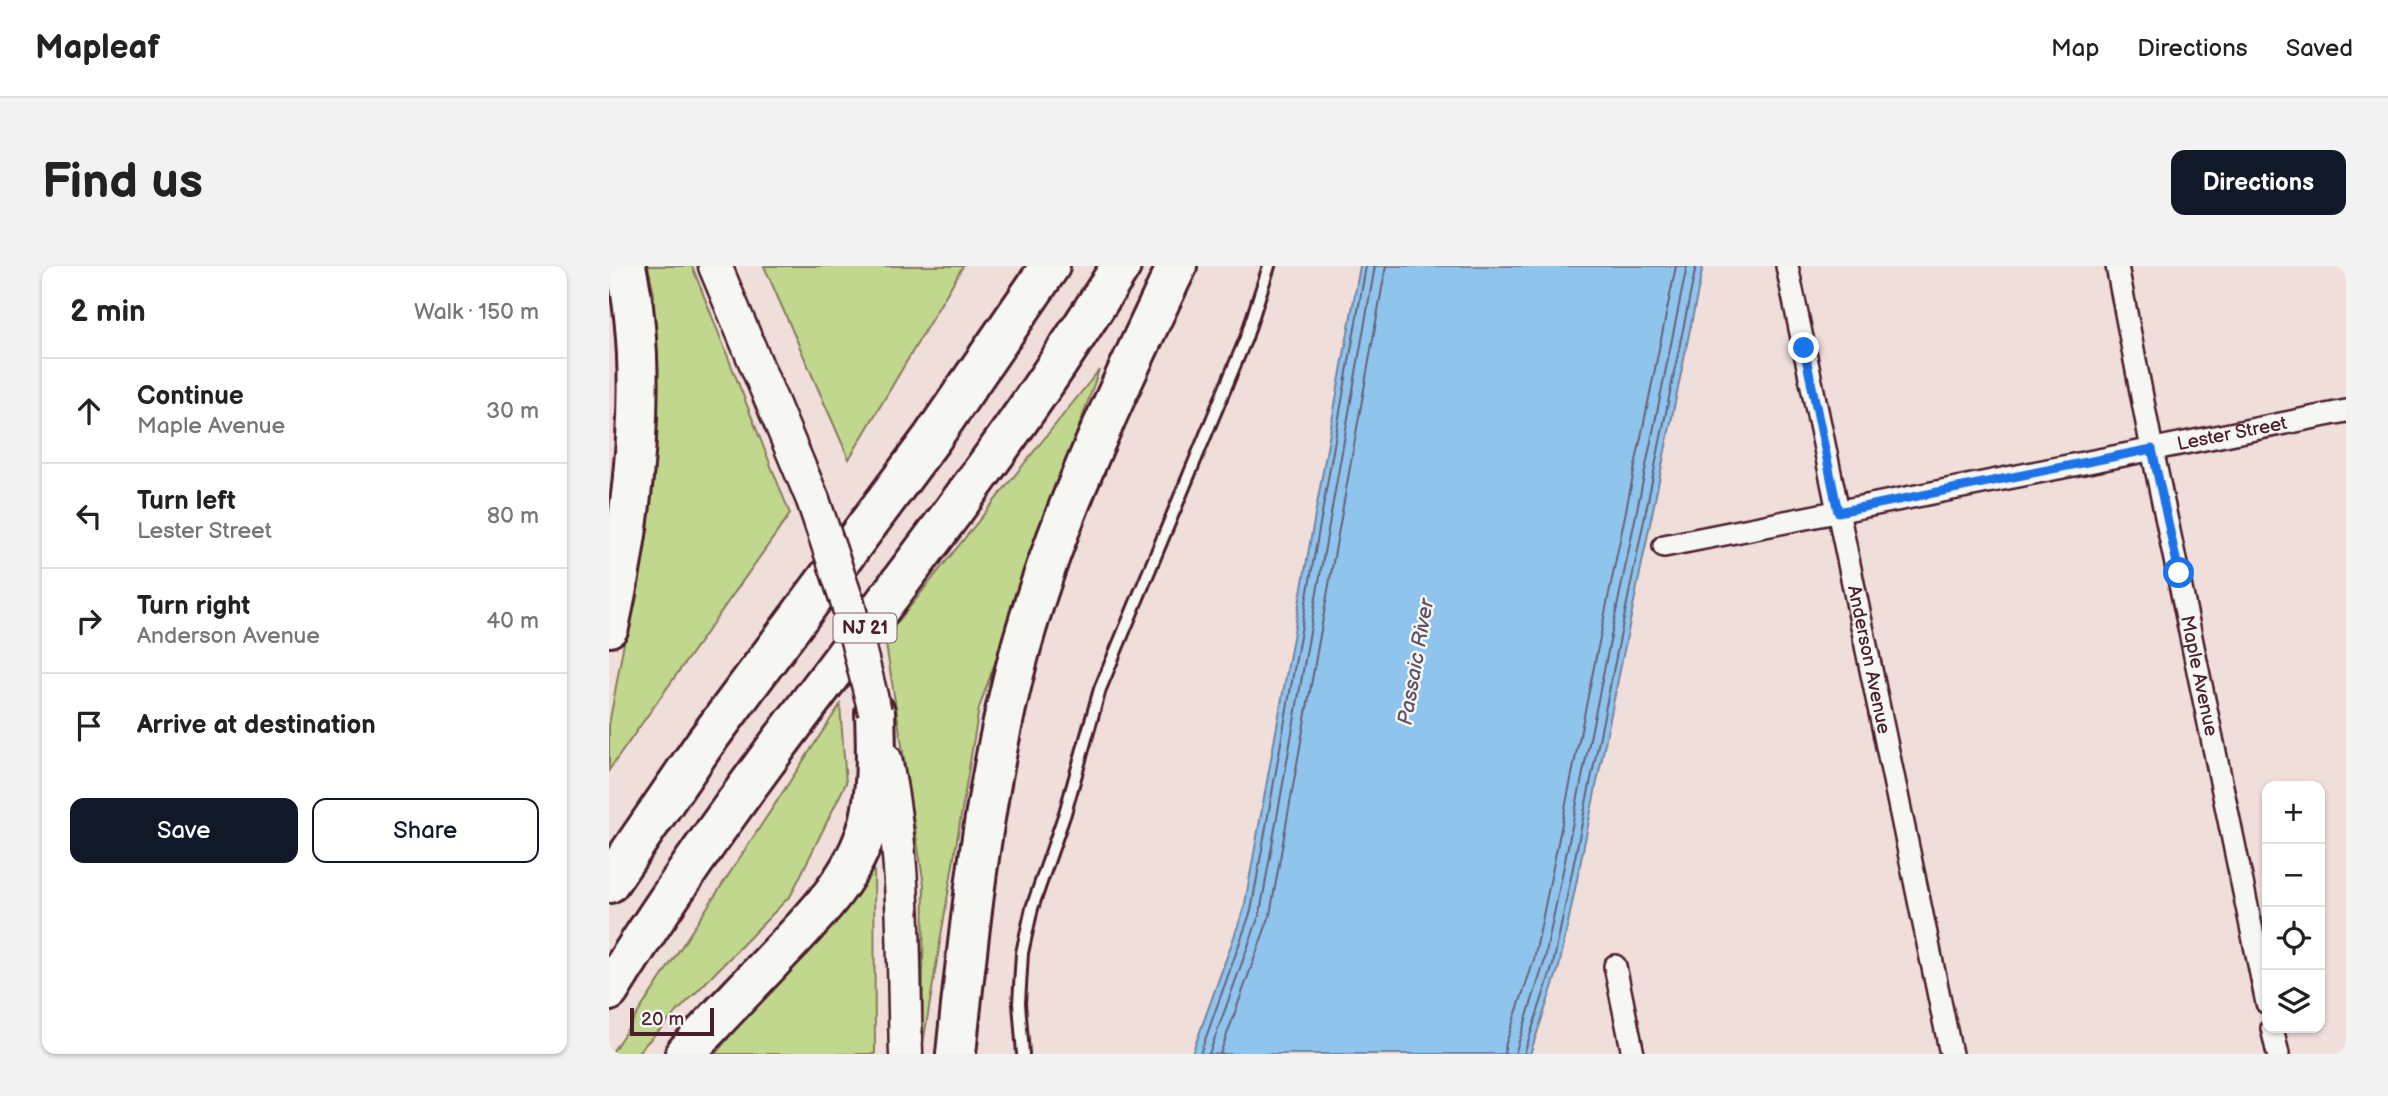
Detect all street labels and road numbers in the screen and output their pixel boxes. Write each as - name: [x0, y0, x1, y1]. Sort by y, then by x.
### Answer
- street label: Lester Street: [2175, 411, 2289, 456]
- street label: Anderson Avenue: [1842, 583, 1896, 736]
- road number: NJ 21: [833, 614, 897, 642]
- street label: Maple Avenue: [2175, 614, 2223, 738]

